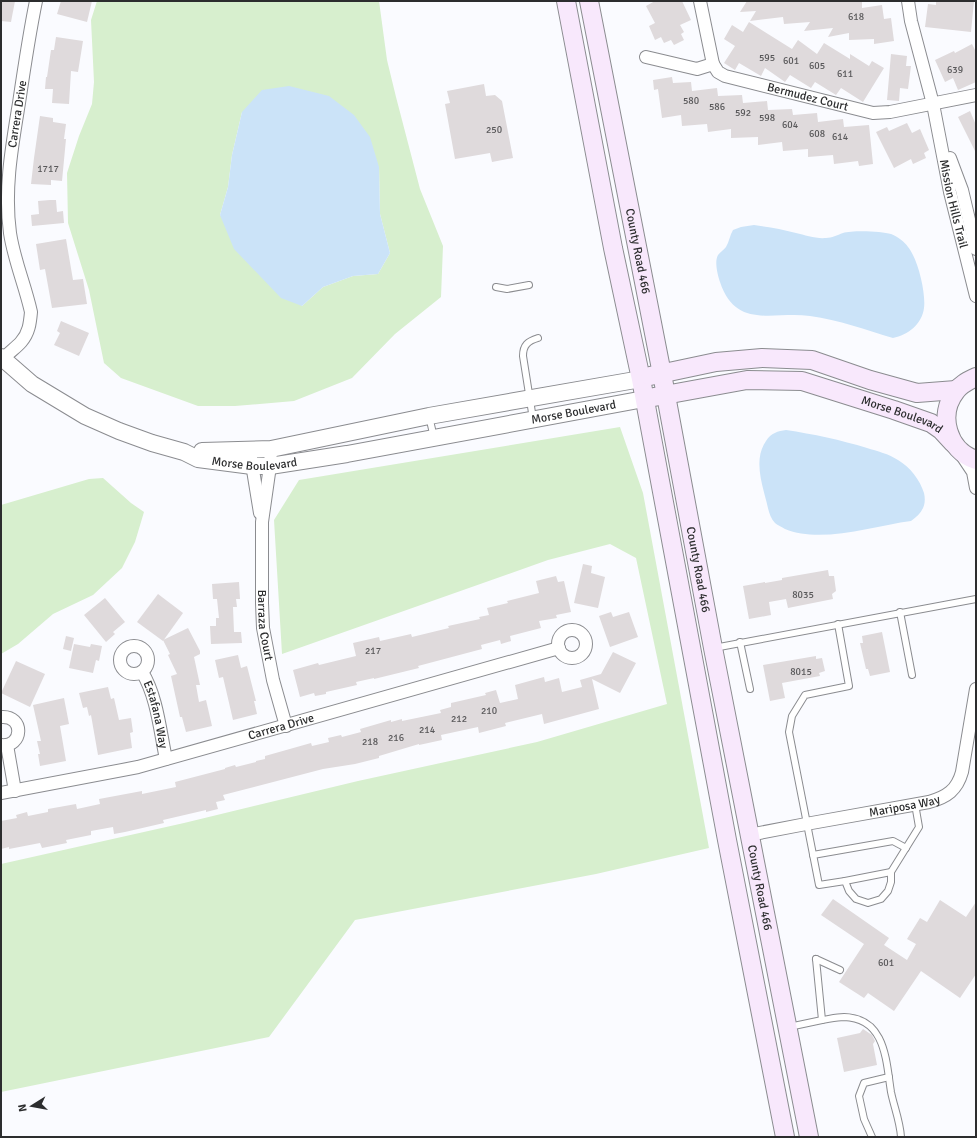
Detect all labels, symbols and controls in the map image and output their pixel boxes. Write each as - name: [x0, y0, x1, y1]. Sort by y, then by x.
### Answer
- house number: 618: [848, 11, 864, 23]
- house number: 595: [759, 52, 775, 64]
- house number: 601: [783, 55, 799, 67]
- house number: 605: [809, 60, 825, 72]
- house number: 639: [947, 64, 963, 76]
- house number: 611: [837, 68, 853, 80]
- street label: Carrera Drive: [5, 79, 30, 149]
- street label: Bermudez Court: [766, 80, 850, 115]
- house number: 580: [683, 95, 699, 107]
- house number: 586: [709, 101, 725, 113]
- house number: 592: [735, 107, 751, 119]
- house number: 598: [759, 112, 775, 124]
- house number: 604: [782, 119, 799, 131]
- house number: 250: [486, 124, 502, 136]
- house number: 608: [809, 128, 825, 140]
- house number: 614: [832, 131, 849, 143]
- street label: Mission Hills Trail: [936, 158, 971, 250]
- house number: 1717: [37, 163, 59, 175]
- street label: County Road 466: [622, 207, 653, 295]
- street label: Morse Boulevard: [859, 393, 945, 437]
- street label: Morse Boulevard: [530, 397, 617, 428]
- street label: Morse Boulevard: [211, 454, 298, 474]
- street label: County Road 466: [683, 526, 713, 614]
- house number: 8035: [792, 589, 814, 601]
- street label: Barraza Court: [254, 590, 276, 662]
- house number: 217: [365, 645, 381, 657]
- house number: 8015: [790, 666, 812, 678]
- street label: Estafana Way: [140, 678, 171, 750]
- house number: 210: [481, 705, 497, 717]
- street label: Carrera Drive: [246, 711, 316, 744]
- house number: 212: [451, 713, 467, 725]
- house number: 214: [419, 724, 436, 736]
- house number: 216: [388, 732, 404, 744]
- house number: 218: [362, 736, 378, 748]
- street label: Mariposa Way: [868, 792, 943, 821]
- street label: County Road 466: [744, 844, 775, 932]
- house number: 601: [878, 957, 894, 969]
- north arrow: [12, 1086, 52, 1126]
- text: N: [16, 1103, 30, 1113]

